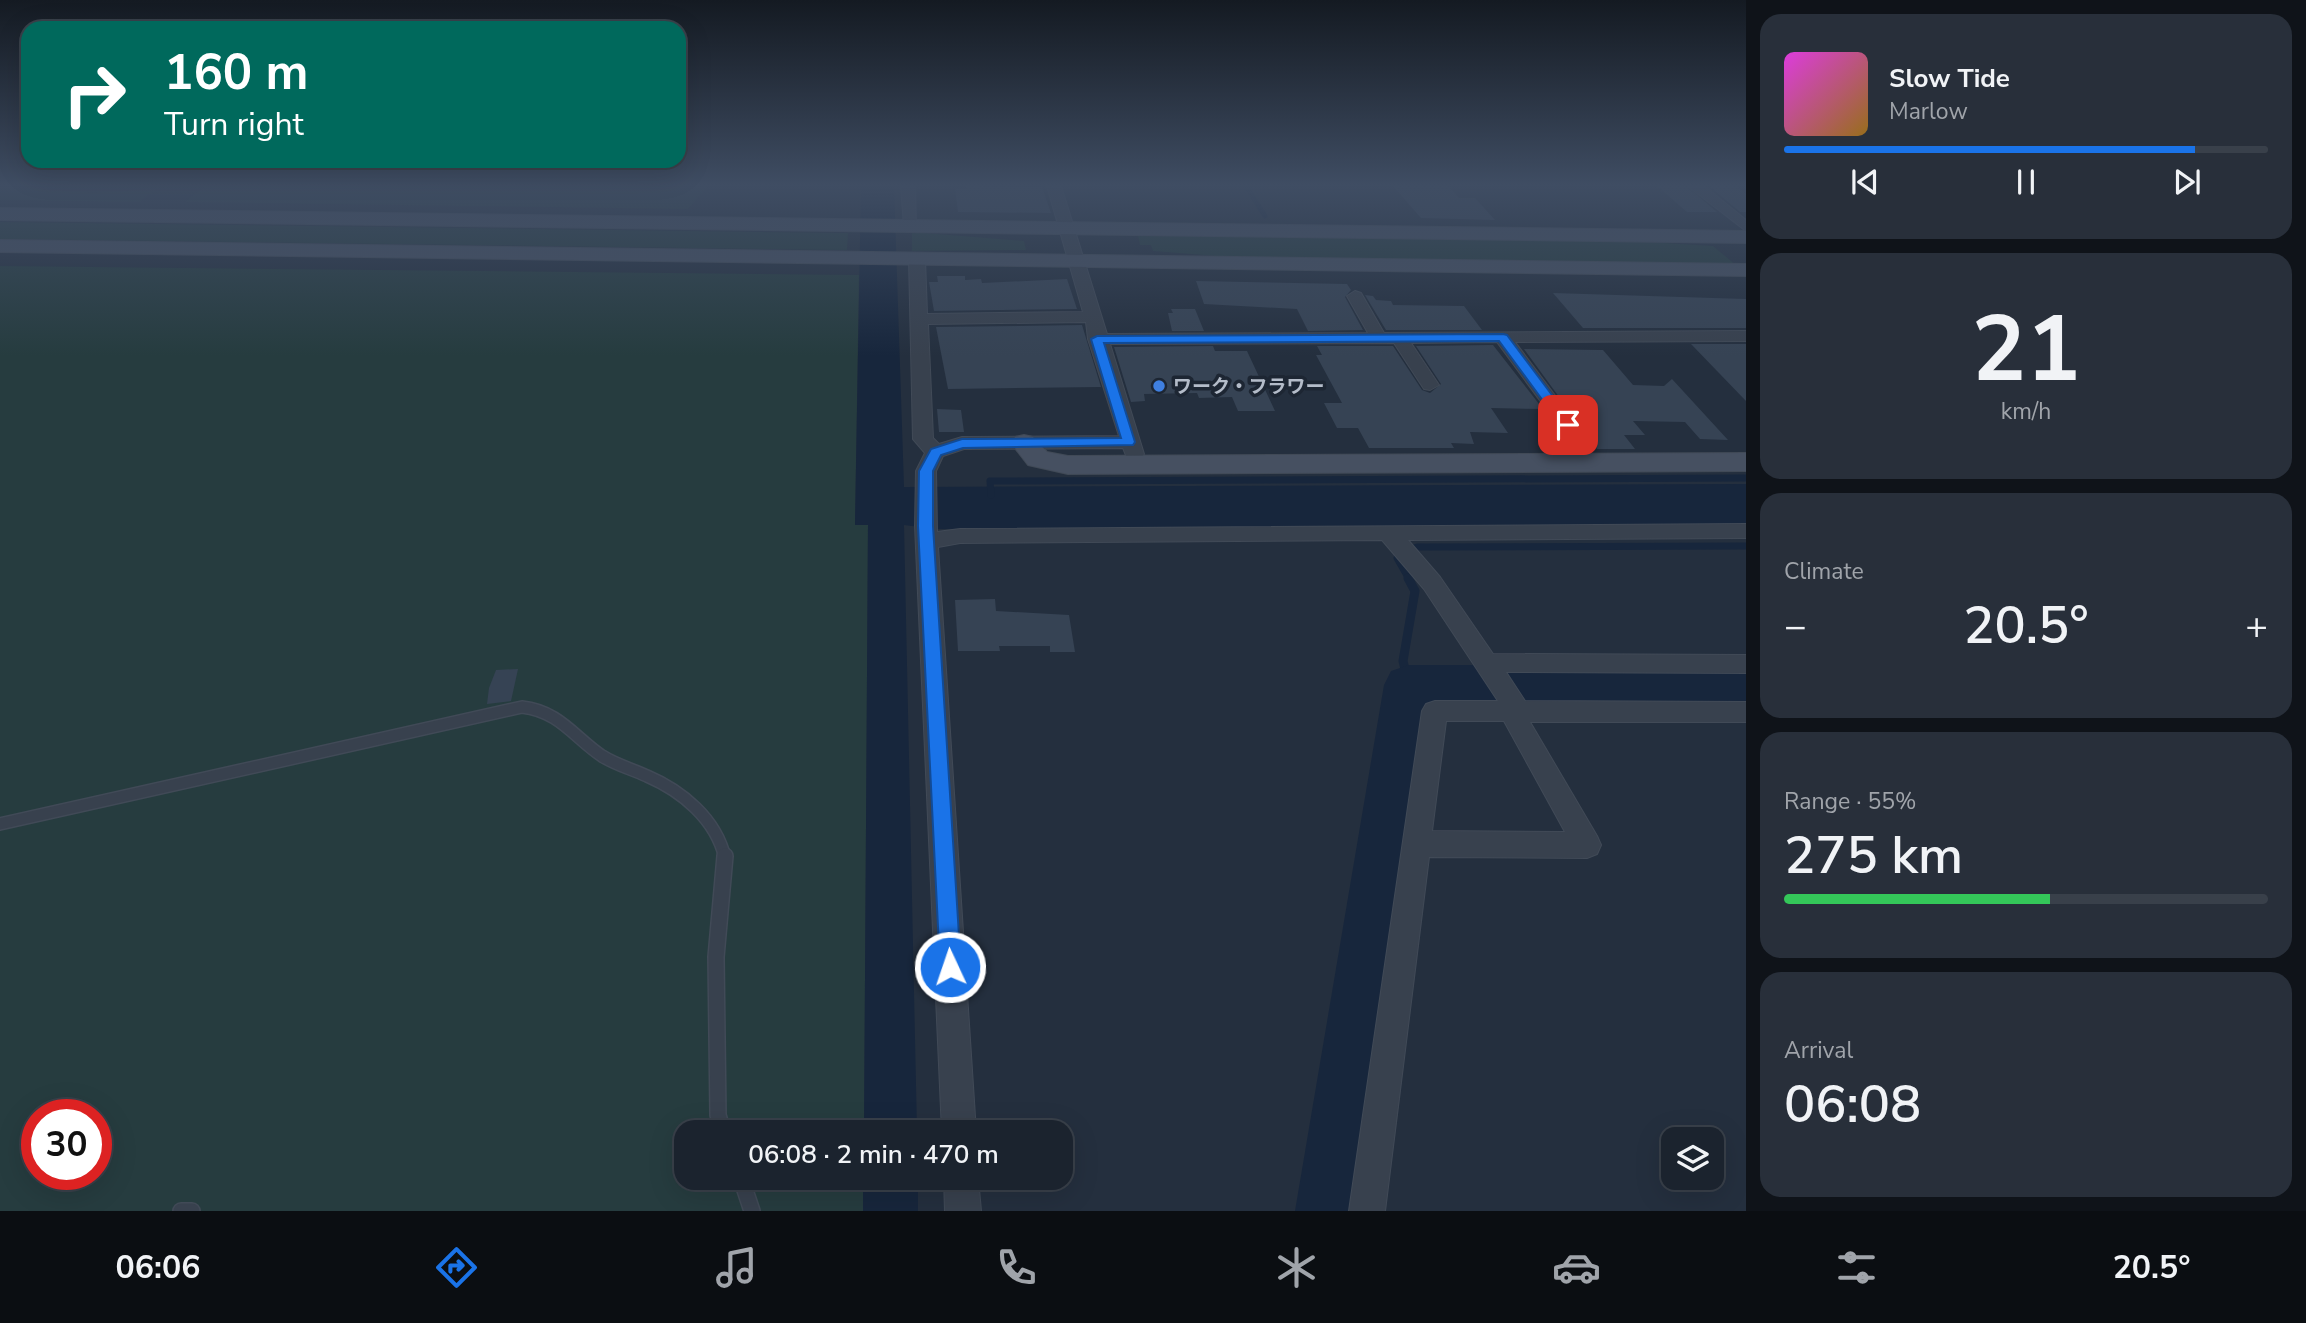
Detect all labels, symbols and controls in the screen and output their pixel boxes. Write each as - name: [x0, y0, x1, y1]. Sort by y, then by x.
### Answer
- text: 160 m: [164, 39, 308, 106]
- icon: right: [49, 49, 140, 140]
- text: Slow Tide: [1889, 61, 2010, 96]
- text: Marlow: [1889, 96, 1968, 127]
- text: Turn right: [164, 103, 304, 146]
- icon: previous: [1846, 163, 1884, 201]
- icon: pause: [2007, 163, 2045, 201]
- icon: next: [2168, 163, 2206, 201]
- text: 21: [1971, 288, 2081, 412]
- place label: ワーク・フラワー: [1173, 374, 1325, 400]
- marker: ワーク・フラワー: [1151, 378, 1167, 394]
- pin: [1538, 395, 1598, 455]
- text: km/h: [2001, 396, 2051, 427]
- icon: arrive: [1549, 406, 1587, 444]
- text: Climate: [1784, 556, 1864, 587]
- text: 20.5°: [1963, 590, 2089, 661]
- text: −: [1784, 601, 1807, 652]
- text: +: [2245, 601, 2268, 652]
- text: Range · 55%: [1784, 786, 1916, 817]
- text: 275 km: [1784, 820, 1963, 891]
- position arrow: [913, 930, 987, 1004]
- text: Arrival: [1784, 1035, 1853, 1066]
- text: 06:08: [1784, 1069, 1921, 1140]
- speed limit sign: 30: [21, 1099, 112, 1190]
- map controls: [1661, 1127, 1724, 1190]
- button: layers: [1661, 1127, 1724, 1190]
- text: 06:08 · 2 min · 470 m: [748, 1137, 999, 1172]
- icon: directions: [432, 1243, 481, 1292]
- icon: music: [712, 1243, 761, 1292]
- icon: phone: [992, 1243, 1041, 1292]
- icon: climate: [1272, 1243, 1321, 1292]
- icon: car: [1552, 1243, 1601, 1292]
- icon: filters: [1832, 1243, 1881, 1292]
- text: 06:06: [116, 1246, 200, 1289]
- text: 20.5°: [2113, 1246, 2190, 1289]

